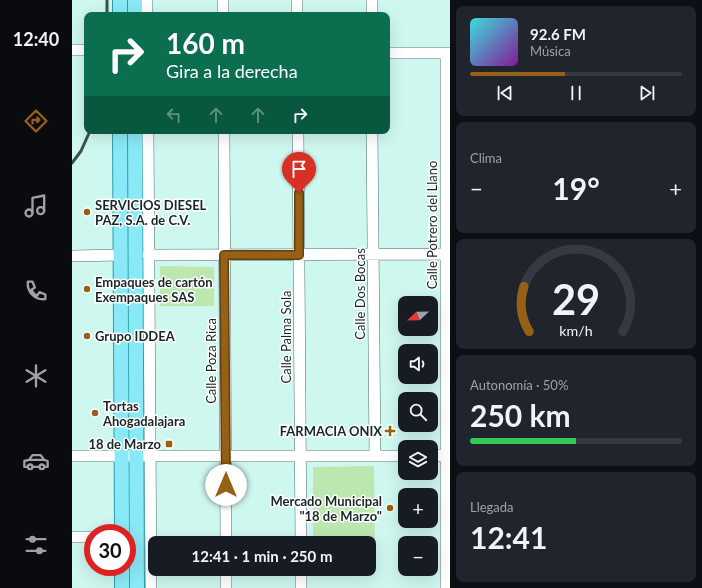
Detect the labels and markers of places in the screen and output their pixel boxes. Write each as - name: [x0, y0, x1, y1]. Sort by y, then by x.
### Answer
- pin: [282, 152, 316, 193]
- place label: SERVICIOS DIESEL PAZ, S.A. de C.V.: [95, 197, 207, 228]
- marker: SERVICIOS DIESEL PAZ, S.A. de C.V.: [82, 207, 92, 217]
- place label: Empaques de cartón Exempaques SAS: [95, 274, 213, 305]
- marker: Empaques de cartón Exempaques SAS: [82, 284, 92, 294]
- place label: Grupo IDDEA: [95, 328, 176, 344]
- marker: Grupo IDDEA: [82, 331, 92, 341]
- place label: Tortas Ahogadalajara: [102, 398, 185, 429]
- marker: Tortas Ahogadalajara: [90, 408, 100, 418]
- place label: FARMACIA ONIX: [280, 423, 382, 439]
- marker: FARMACIA ONIX: [385, 426, 395, 436]
- place label: 18 de Marzo: [88, 436, 162, 452]
- marker: 18 de Marzo: [164, 439, 174, 449]
- place label: Mercado Municipal "18 de Marzo": [271, 493, 382, 524]
- marker: Mercado Municipal "18 de Marzo": [385, 503, 395, 513]

